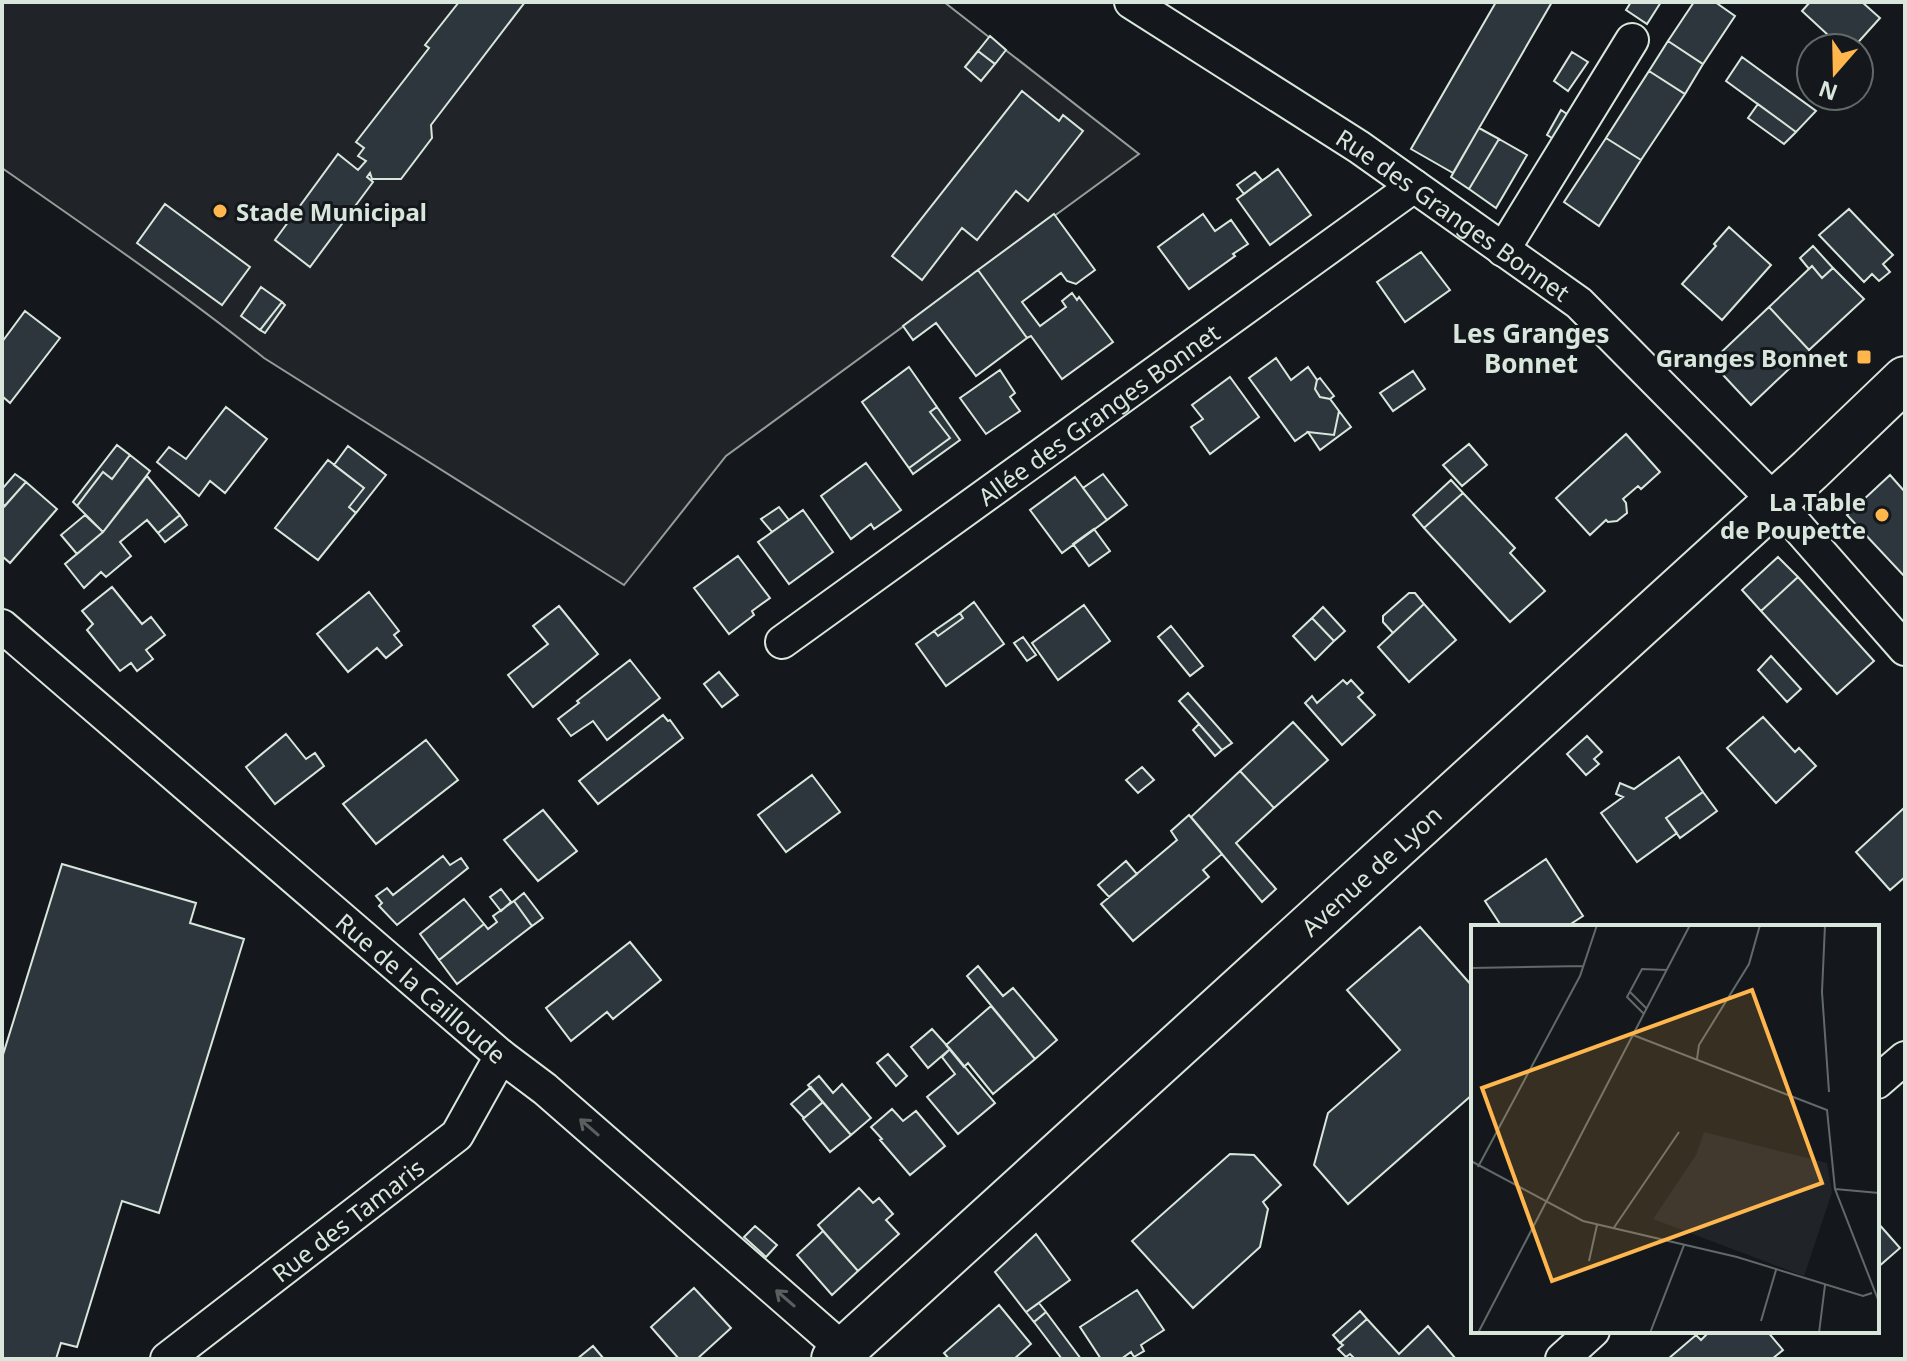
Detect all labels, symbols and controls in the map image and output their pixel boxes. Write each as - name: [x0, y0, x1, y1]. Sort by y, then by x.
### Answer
- north arrow: [1795, 32, 1875, 112]
- text: N: [1814, 75, 1841, 109]
- street label: Rue des Granges Bonnet: [1330, 120, 1577, 308]
- place label: Stade Municipal: [236, 195, 427, 228]
- marker: Stade Municipal: [211, 202, 229, 220]
- street label: Allée des Granges Bonnet: [971, 315, 1226, 512]
- district label: Les Granges Bonnet: [1452, 315, 1610, 381]
- place label: Granges Bonnet: [1656, 341, 1848, 374]
- marker: Granges Bonnet: [1855, 348, 1873, 366]
- place label: La Table de Poupette: [1720, 485, 1866, 546]
- marker: La Table de Poupette: [1873, 506, 1891, 524]
- street label: Avenue de Lyon: [1293, 798, 1448, 943]
- street label: Rue de la Cailloude: [329, 905, 514, 1070]
- inset map: [1471, 925, 1879, 1333]
- one-way arrow: [579, 1119, 600, 1137]
- street label: Rue des Tamaris: [265, 1150, 430, 1289]
- one-way arrow: [775, 1290, 796, 1308]

